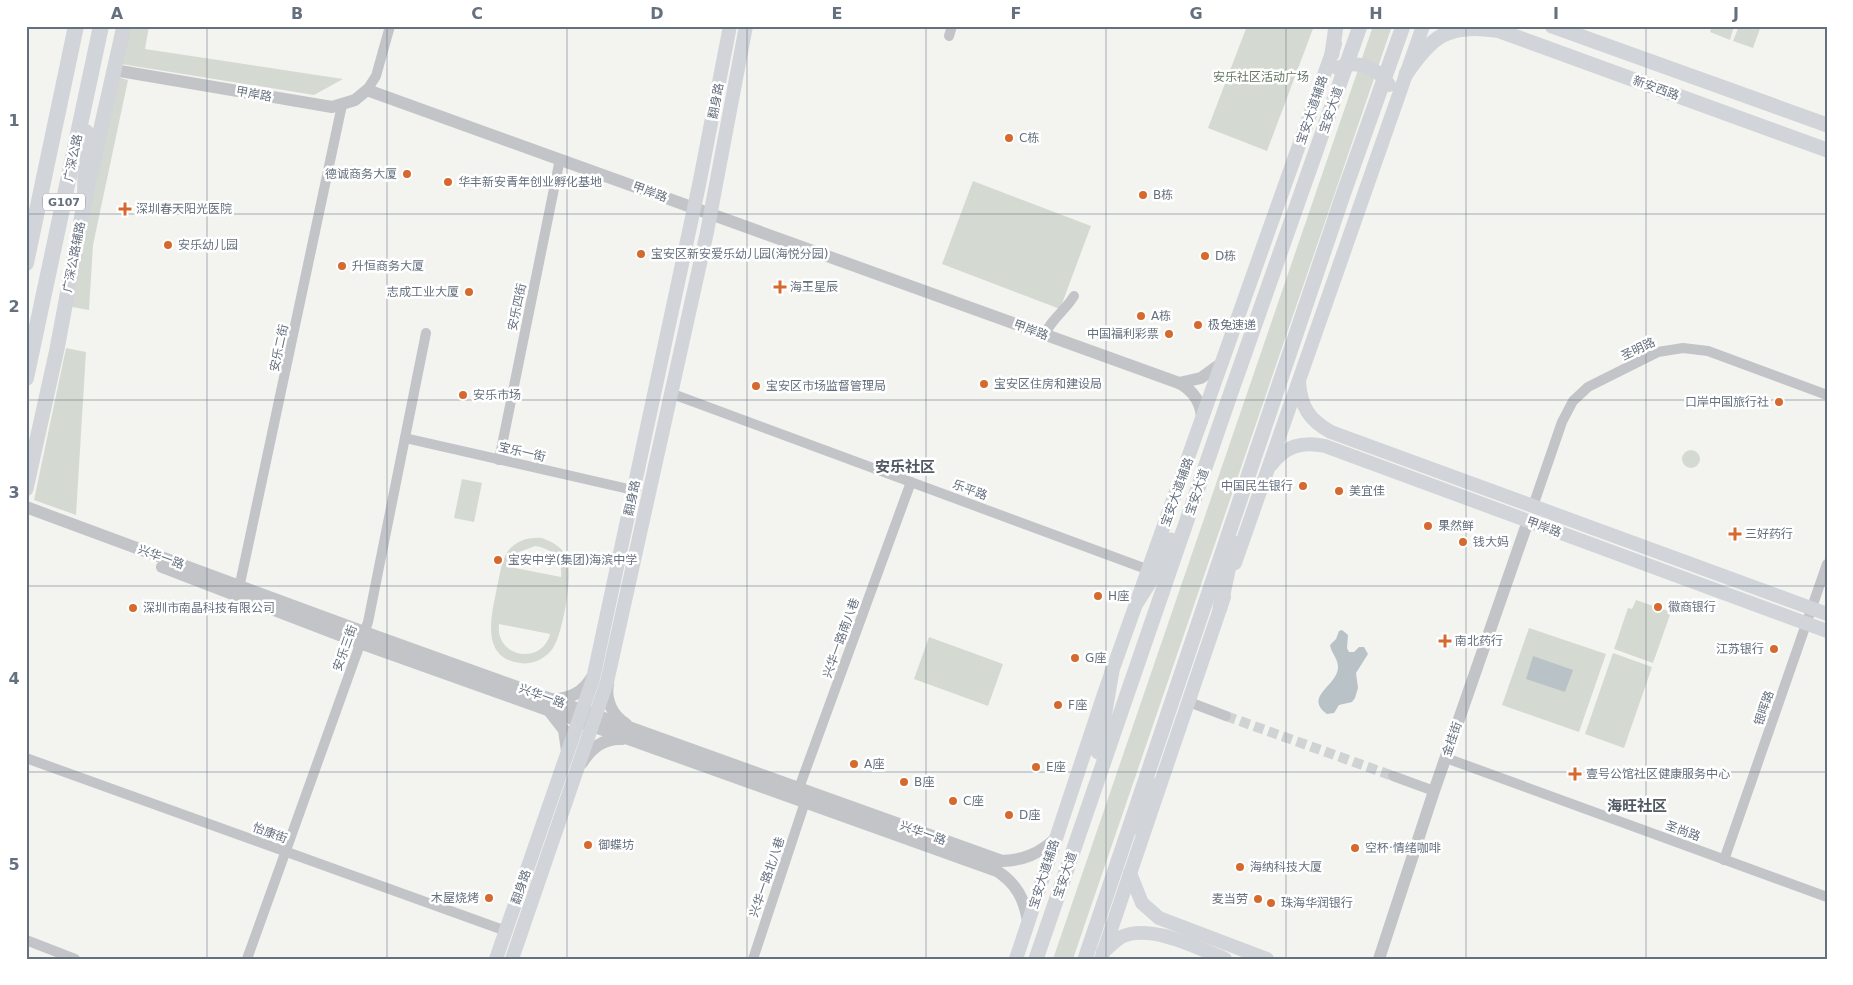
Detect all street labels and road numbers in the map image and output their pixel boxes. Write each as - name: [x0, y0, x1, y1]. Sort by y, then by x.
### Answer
- street label: 新安西路: [1631, 73, 1681, 103]
- street label: 宝安大道辅路: [1293, 74, 1331, 146]
- street label: 翻身路: [706, 82, 726, 120]
- street label: 甲岸路: [235, 84, 273, 104]
- street label: 宝安大道: [1316, 85, 1346, 135]
- street label: 广深公路: [61, 133, 85, 183]
- street label: 甲岸路: [631, 179, 669, 205]
- road number: G107: [43, 193, 85, 210]
- street label: 广深公路辅路: [60, 220, 88, 294]
- street label: 安乐四街: [505, 282, 529, 332]
- street label: 甲岸路: [1012, 317, 1050, 343]
- street label: 安乐二街: [267, 323, 291, 373]
- street label: 圣明路: [1619, 335, 1657, 363]
- street label: 宝乐一街: [497, 440, 547, 464]
- street label: 宝安大道辅路: [1158, 456, 1196, 528]
- street label: 宝安大道: [1182, 467, 1212, 517]
- street label: 乐平路: [951, 477, 989, 503]
- street label: 翻身路: [621, 479, 643, 517]
- street label: 甲岸路: [1525, 514, 1563, 540]
- street label: 兴华一路: [136, 542, 186, 572]
- street label: 兴华一路南八巷: [820, 596, 862, 680]
- street label: 安乐三街: [330, 623, 360, 673]
- street label: 兴华一路: [517, 681, 567, 711]
- street label: 银晖路: [1752, 689, 1776, 727]
- street label: 金桂街: [1440, 720, 1464, 758]
- street label: 兴华一路: [898, 818, 948, 848]
- street label: 圣尚路: [1664, 818, 1702, 844]
- street label: 怡康街: [251, 820, 289, 846]
- street label: 兴华一路北八巷: [747, 835, 787, 919]
- street label: 宝安大道辅路: [1026, 838, 1062, 910]
- street label: 宝安大道: [1051, 850, 1079, 900]
- street label: 翻身路: [509, 868, 533, 906]

